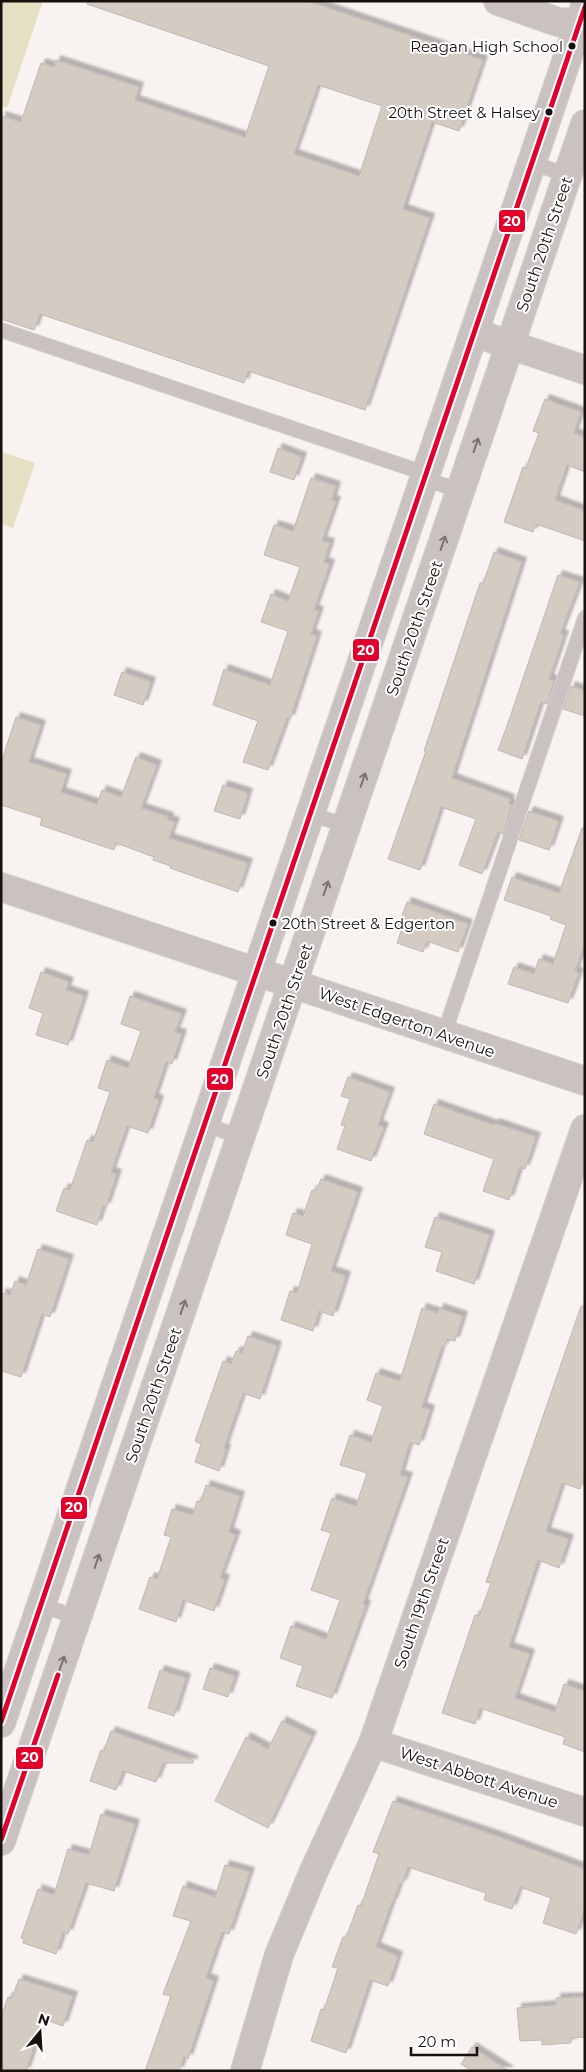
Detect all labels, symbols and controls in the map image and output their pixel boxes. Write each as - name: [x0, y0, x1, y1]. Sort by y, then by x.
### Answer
- place label: Reagan High School: [410, 37, 563, 56]
- marker: Reagan High School: [567, 41, 577, 51]
- place label: 20th Street & Halsey: [389, 103, 541, 122]
- marker: 20th Street & Halsey: [544, 107, 554, 117]
- street label: South 20th Street: [512, 174, 576, 314]
- line badge: 20: [498, 209, 526, 233]
- one-way arrow: [472, 438, 481, 453]
- one-way arrow: [439, 536, 448, 552]
- street label: South 20th Street: [382, 558, 447, 698]
- line badge: 20: [352, 638, 380, 662]
- text: 20: [357, 641, 375, 659]
- one-way arrow: [358, 773, 368, 789]
- one-way arrow: [322, 880, 331, 896]
- place label: 20th Street & Edgerton: [282, 914, 455, 933]
- marker: 20th Street & Edgerton: [268, 918, 278, 928]
- street label: South 20th Street: [252, 941, 317, 1081]
- street label: West Edgerton Avenue: [316, 983, 498, 1062]
- line badge: 20: [206, 1067, 234, 1091]
- text: 20: [211, 1070, 229, 1088]
- one-way arrow: [179, 1300, 188, 1316]
- street label: South 20th Street: [121, 1325, 186, 1465]
- line badge: 20: [60, 1496, 88, 1520]
- text: 20: [65, 1498, 83, 1516]
- street label: South 19th Street: [390, 1535, 453, 1671]
- one-way arrow: [93, 1553, 102, 1569]
- one-way arrow: [58, 1655, 67, 1671]
- street label: West Abbott Avenue: [397, 1743, 561, 1812]
- line badge: 20: [15, 1746, 44, 1770]
- text: 20: [21, 1748, 39, 1766]
- north arrow: [15, 2007, 65, 2057]
- text: N: [36, 2009, 52, 2030]
- scale bar: [411, 2024, 477, 2056]
- text: 20 m: [418, 2032, 456, 2051]

